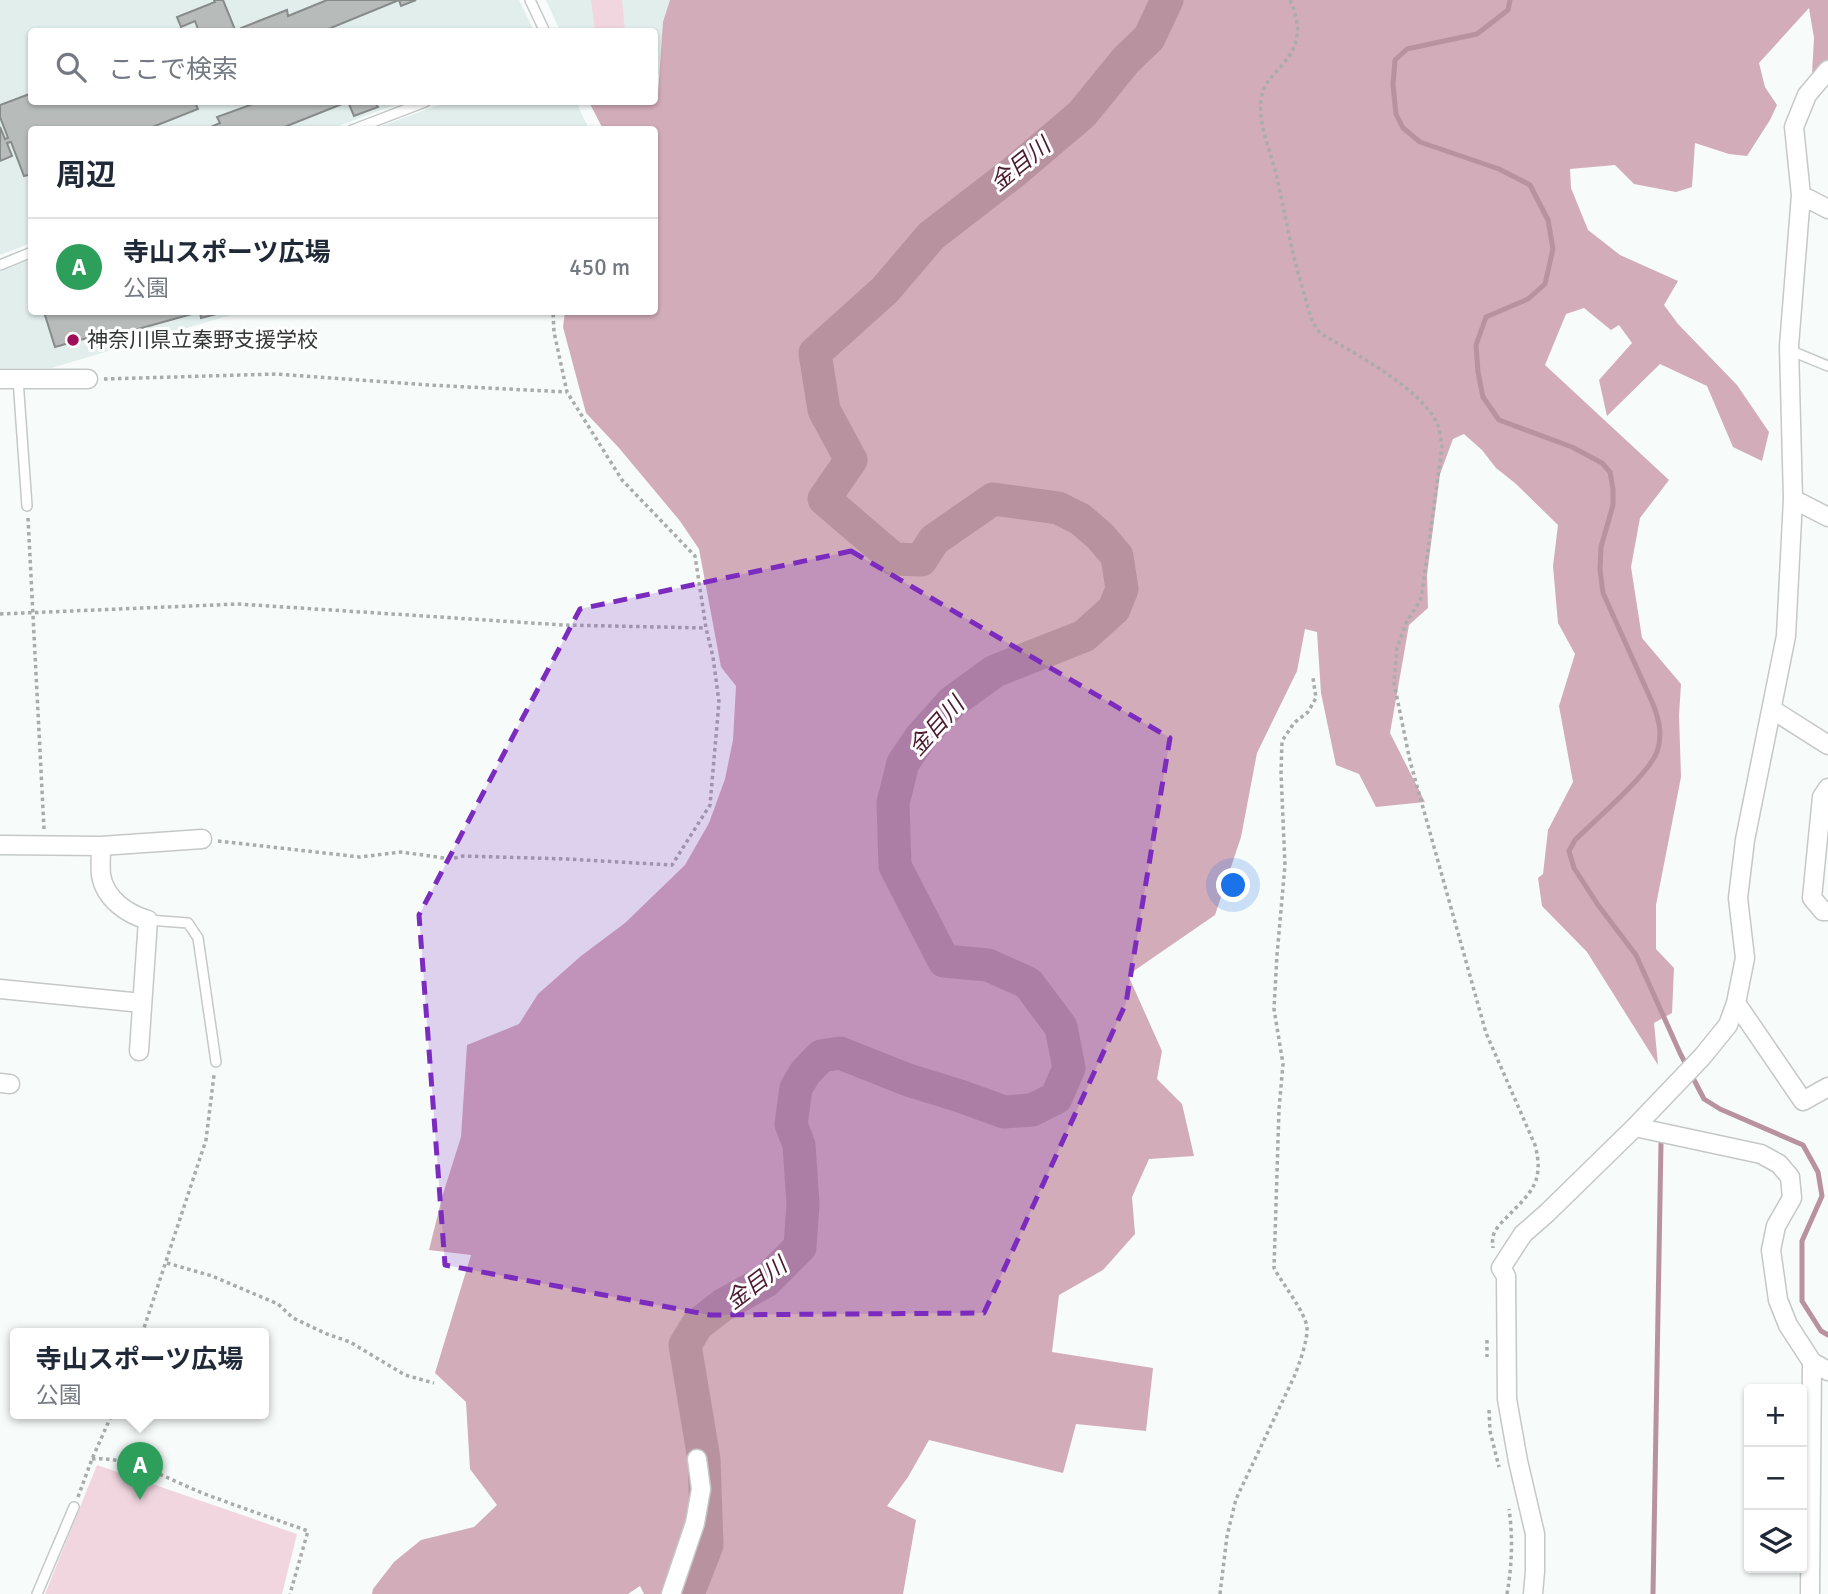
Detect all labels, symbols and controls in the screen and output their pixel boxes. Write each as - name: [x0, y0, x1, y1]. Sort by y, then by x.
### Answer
- search box: [28, 28, 658, 105]
- icon: search: [52, 48, 90, 86]
- text: ここで検索: [108, 54, 238, 86]
- water label: 金目川: [984, 130, 1059, 197]
- text: 周辺: [56, 157, 116, 194]
- text: 寺山スポーツ広場: [123, 237, 330, 269]
- text: A: [72, 253, 86, 282]
- text: 450 m: [569, 253, 630, 282]
- text: 公園: [123, 274, 169, 303]
- place label: 神奈川県立秦野支援学校: [87, 327, 318, 353]
- marker: 神奈川県立秦野支援学校: [65, 332, 81, 348]
- water label: 金目川: [903, 689, 972, 762]
- your location: [1216, 868, 1250, 902]
- water label: 金目川: [720, 1249, 795, 1316]
- popup: [10, 1328, 269, 1419]
- text: 寺山スポーツ広場: [36, 1344, 243, 1376]
- text: 公園: [36, 1381, 82, 1410]
- map controls: [1744, 1384, 1807, 1573]
- button: +: [1744, 1384, 1807, 1447]
- pin: A: [117, 1442, 163, 1500]
- button: −: [1744, 1447, 1807, 1510]
- button: layers: [1744, 1510, 1807, 1573]

